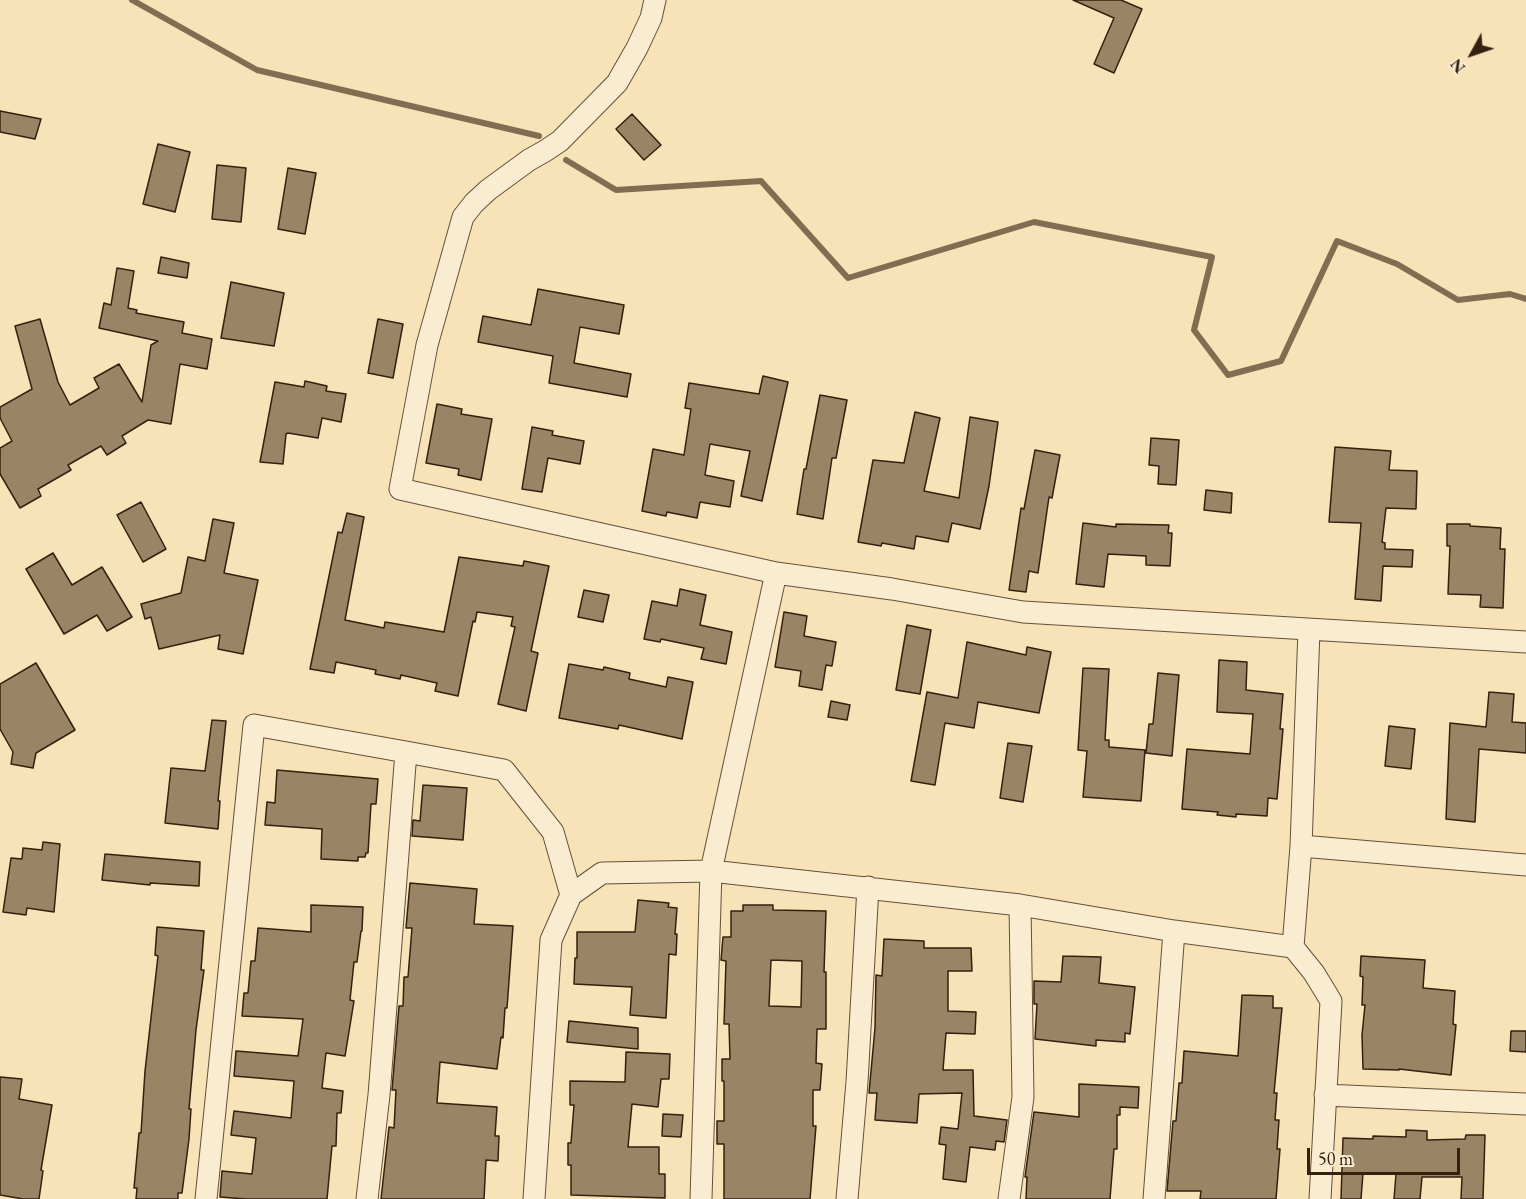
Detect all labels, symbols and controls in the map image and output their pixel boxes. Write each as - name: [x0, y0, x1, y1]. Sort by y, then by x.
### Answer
- north arrow: [1442, 24, 1502, 84]
- text: N: [1446, 54, 1470, 78]
- scale bar: [1310, 1136, 1463, 1174]
- text: 50 m: [1318, 1147, 1353, 1170]

